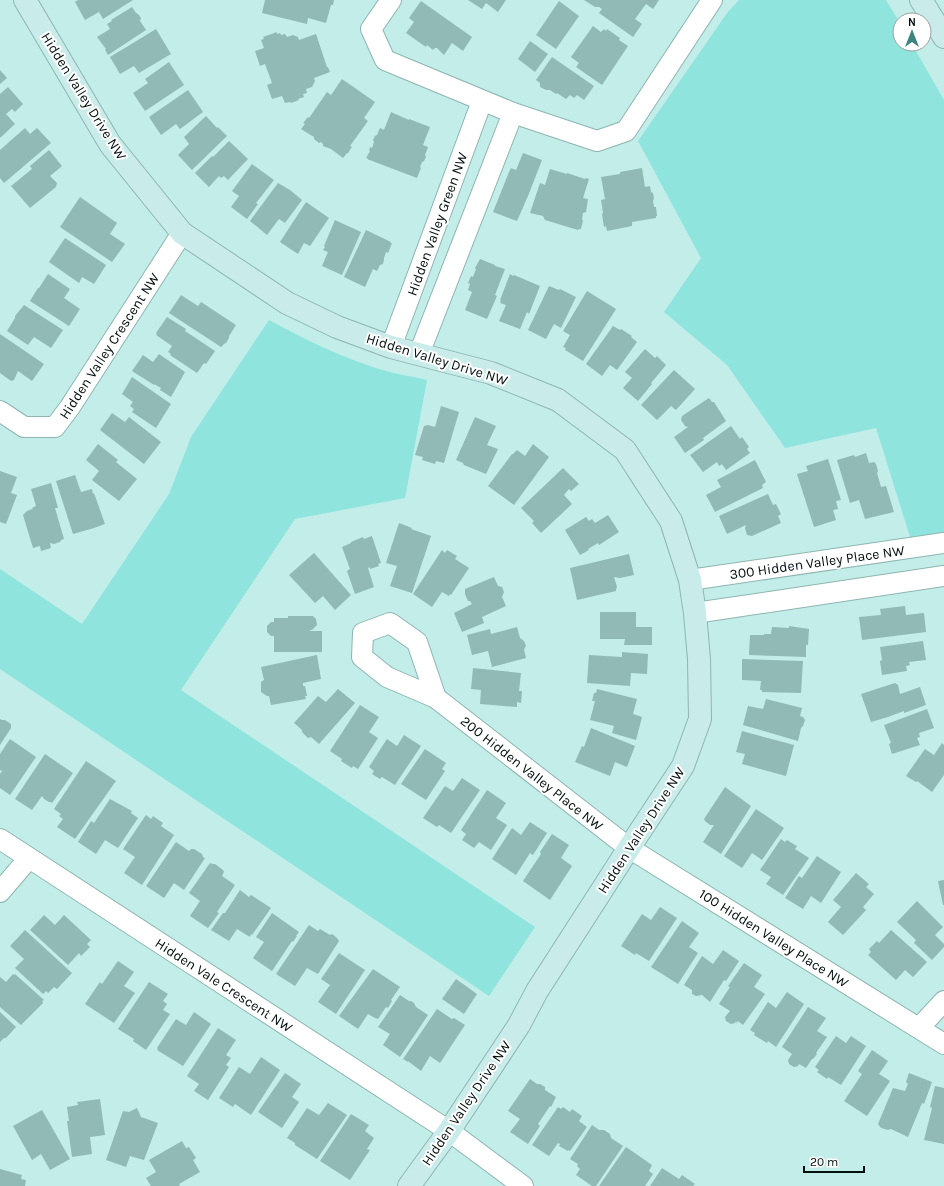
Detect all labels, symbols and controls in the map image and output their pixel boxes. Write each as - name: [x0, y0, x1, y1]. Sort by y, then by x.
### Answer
- north arrow: [892, 12, 932, 52]
- text: N: [908, 16, 916, 29]
- street label: Hidden Valley Drive NW: [37, 29, 130, 164]
- street label: Hidden Valley Green NW: [404, 150, 472, 298]
- street label: Hidden Valley Crescent NW: [56, 270, 163, 423]
- street label: Hidden Valley Drive NW: [364, 330, 510, 389]
- street label: 300 Hidden Valley Place NW: [728, 542, 906, 583]
- street label: 200 Hidden Valley Place NW: [457, 712, 607, 835]
- street label: Hidden Valley Drive NW: [594, 764, 689, 897]
- street label: 100 Hidden Valley Place NW: [696, 885, 852, 992]
- street label: Hidden Vale Crescent NW: [152, 935, 296, 1036]
- street label: Hidden Valley Drive NW: [418, 1037, 515, 1169]
- scale bar: [804, 1148, 864, 1174]
- text: 20 m: [810, 1155, 838, 1169]

